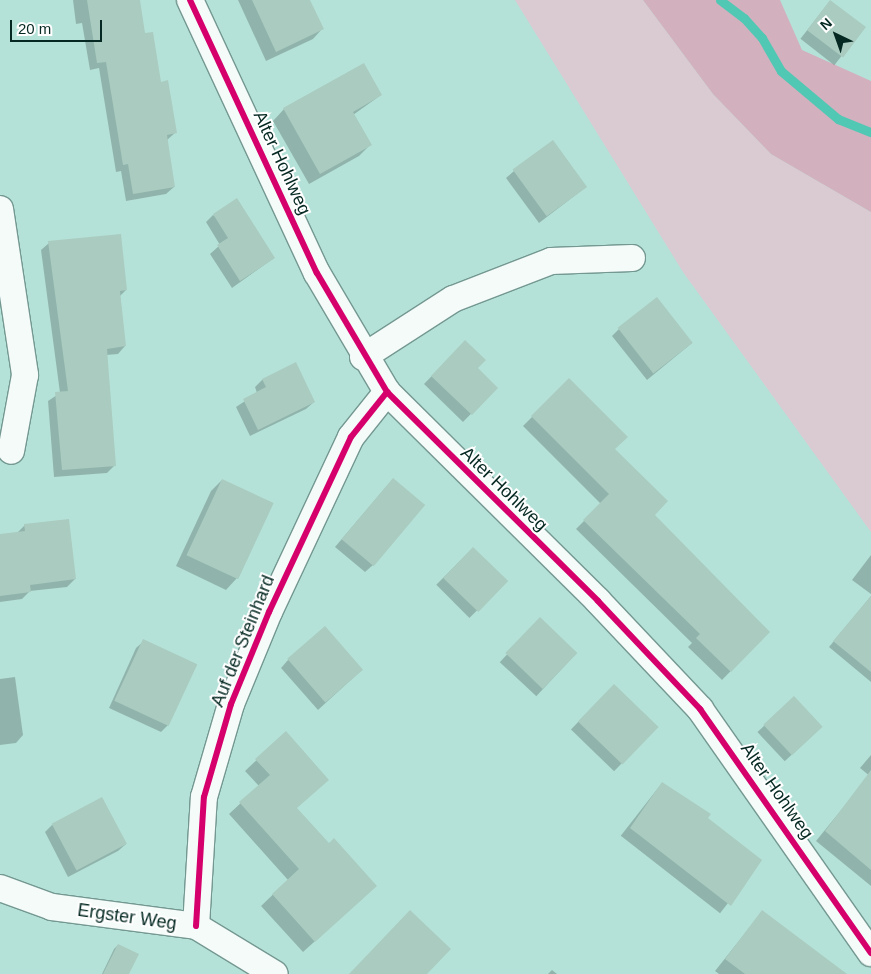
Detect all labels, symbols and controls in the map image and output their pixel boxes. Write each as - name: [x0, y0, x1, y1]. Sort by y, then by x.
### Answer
- scale bar: [12, 10, 105, 42]
- north arrow: [811, 10, 861, 60]
- text: N: [817, 15, 835, 33]
- text: 20 m: [18, 20, 51, 37]
- street label: Alter Hohlweg: [249, 108, 315, 218]
- street label: Alter Hohlweg: [456, 442, 552, 536]
- street label: Auf der Steinhard: [207, 572, 279, 710]
- street label: Alter Hohlweg: [736, 739, 818, 843]
- street label: Ergster Weg: [76, 899, 178, 935]

